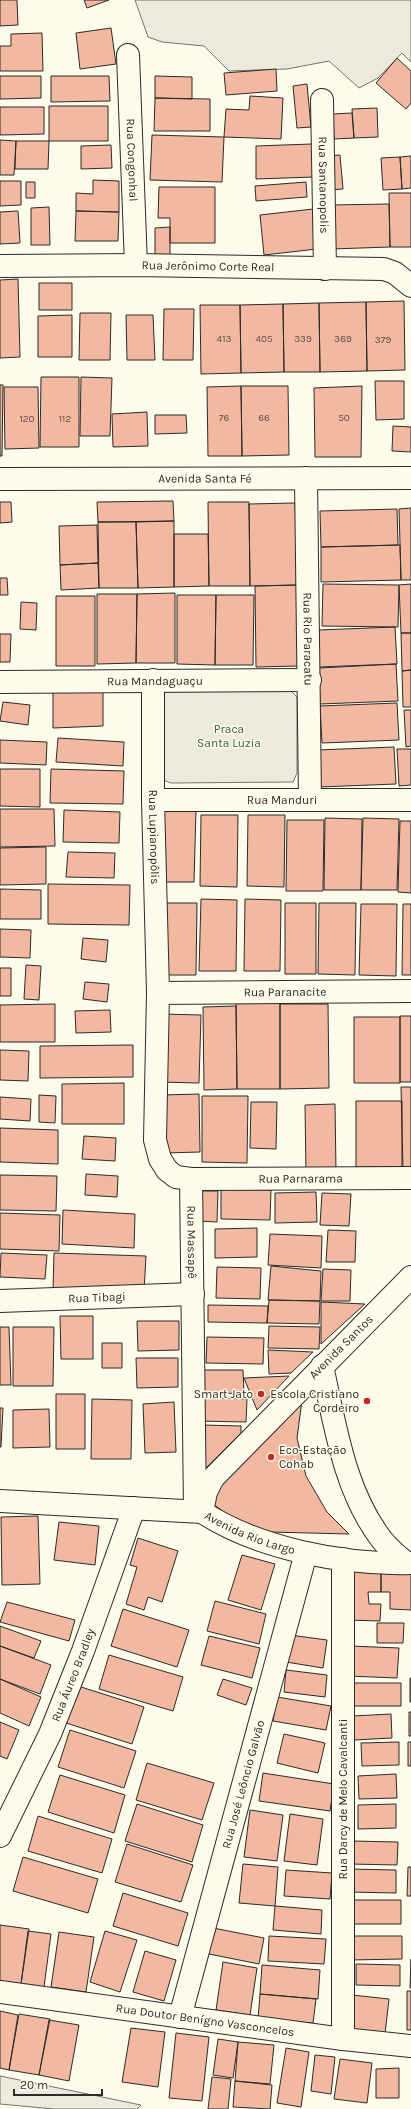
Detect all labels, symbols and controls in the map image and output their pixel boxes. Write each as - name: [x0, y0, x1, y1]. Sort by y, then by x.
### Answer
- street label: Rua Congonhal: [123, 118, 141, 202]
- street label: Rua Santanopolis: [316, 136, 331, 234]
- street label: Rua Jerônimo Corte Real: [141, 258, 275, 274]
- house number: 413: [217, 333, 231, 345]
- house number: 405: [255, 333, 273, 345]
- house number: 339: [294, 333, 312, 345]
- house number: 389: [334, 333, 352, 345]
- house number: 379: [375, 334, 391, 346]
- house number: 76: [219, 412, 229, 424]
- house number: 66: [258, 412, 270, 424]
- house number: 50: [338, 412, 350, 424]
- house number: 120: [19, 413, 35, 425]
- house number: 112: [59, 413, 71, 425]
- street label: Avenida Santa Fé: [158, 471, 252, 486]
- street label: Rua Rio Paracatu: [300, 592, 316, 686]
- street label: Rua Mandaguaçu: [107, 674, 203, 688]
- park label: Praca Santa Luzia: [197, 722, 261, 750]
- street label: Rua Lupianopôlis: [146, 790, 162, 885]
- street label: Rua Manduri: [247, 793, 317, 807]
- street label: Rua Paranacite: [244, 985, 326, 999]
- street label: Rua Parnarama: [258, 1171, 343, 1186]
- street label: Rua Massapê: [184, 1205, 199, 1279]
- street label: Rua Tibagi: [68, 1289, 126, 1306]
- street label: Avenida Santos: [306, 1312, 376, 1382]
- place label: Smart Jato: [194, 1387, 253, 1401]
- place label: Escola Cristiano Cordeiro: [270, 1387, 359, 1415]
- marker: Smart Jato: [256, 1389, 266, 1399]
- marker: Escola Cristiano Cordeiro: [362, 1396, 372, 1406]
- place label: Eco-Estação Cohab: [279, 1443, 346, 1471]
- marker: Eco-Estação Cohab: [266, 1452, 276, 1462]
- street label: Avenida Rio Largo: [202, 1508, 297, 1557]
- street label: Rua Áureo Bradley: [49, 1626, 98, 1724]
- street label: Rua José Leôncio Galvão: [219, 1719, 267, 1850]
- street label: Rua Darcy de Melo Cavalcanti: [336, 1719, 350, 1879]
- street label: Rua Doutor Benígno Vasconcelos: [115, 2001, 295, 2039]
- scale bar: [14, 2071, 102, 2097]
- text: 20 m: [20, 2078, 48, 2092]

